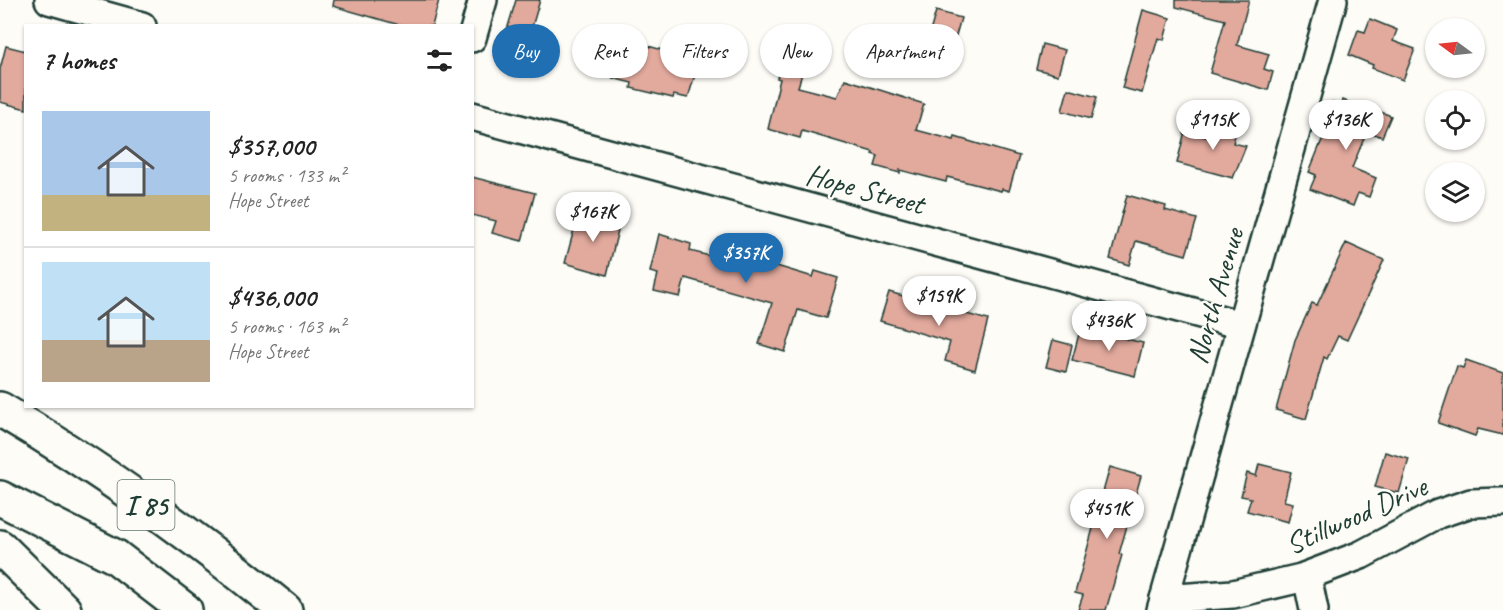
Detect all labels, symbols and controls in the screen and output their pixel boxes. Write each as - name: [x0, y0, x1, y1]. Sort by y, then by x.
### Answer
- north arrow: [1425, 18, 1485, 78]
- map controls: [1425, 18, 1485, 222]
- chip: Buy: [492, 24, 560, 78]
- chip: Rent: [572, 24, 648, 78]
- chip: Filters: [660, 24, 748, 78]
- chip: New: [760, 24, 832, 78]
- chip: Apartment: [844, 24, 964, 78]
- text: 7 homes: [42, 44, 115, 77]
- icon: filters: [423, 44, 456, 77]
- button: locate: [1425, 90, 1485, 150]
- pin: $115K: [1171, 100, 1255, 151]
- pin: $136K: [1304, 100, 1388, 151]
- text: $115K: [1190, 107, 1236, 132]
- text: $136K: [1323, 107, 1369, 132]
- text: $357,000: [228, 130, 315, 163]
- icon: home: [90, 135, 162, 207]
- street label: Hope Street: [802, 155, 931, 224]
- button: layers: [1425, 162, 1485, 222]
- text: 5 rooms · 133 m²: [228, 163, 345, 188]
- text: Hope Street: [228, 188, 308, 213]
- pin: $167K: [551, 192, 635, 243]
- text: $167K: [570, 199, 616, 224]
- street label: North Avenue: [1178, 222, 1253, 368]
- pin: $357K: [704, 233, 788, 284]
- text: $357K: [723, 240, 769, 265]
- pin: $159K: [897, 276, 981, 327]
- text: $436,000: [228, 281, 316, 314]
- text: $159K: [916, 283, 962, 308]
- icon: home: [90, 286, 162, 358]
- pin: $436K: [1067, 301, 1151, 352]
- text: $436K: [1086, 308, 1132, 333]
- text: 5 rooms · 163 m²: [228, 314, 345, 339]
- text: Hope Street: [228, 339, 308, 364]
- street label: Stillwood Drive: [1280, 466, 1435, 563]
- road number: I 85: [118, 480, 174, 530]
- pin: $451K: [1065, 489, 1149, 540]
- text: $451K: [1084, 496, 1130, 521]

